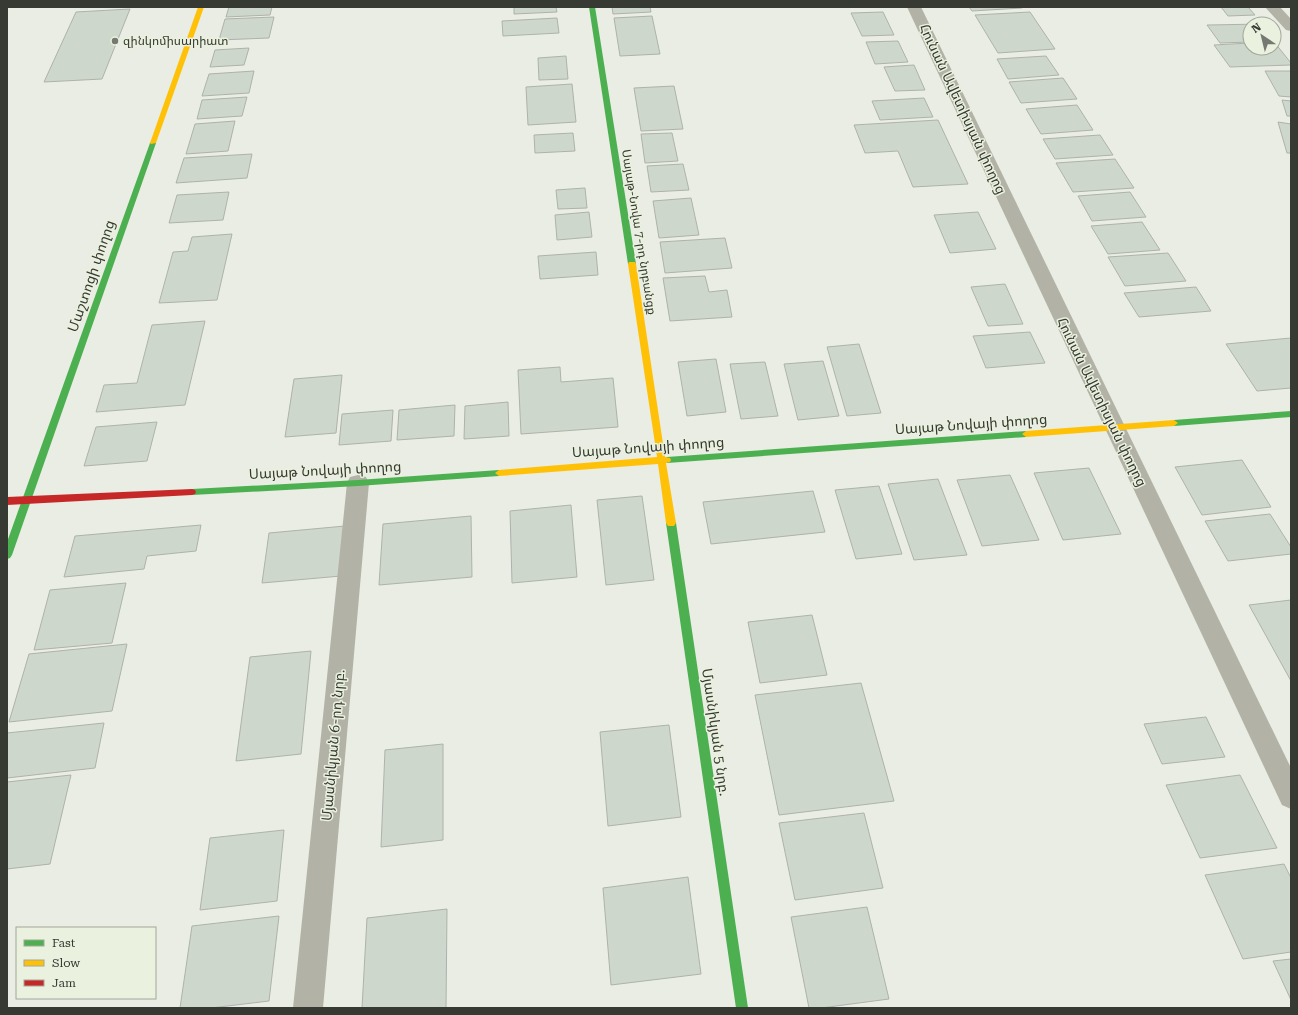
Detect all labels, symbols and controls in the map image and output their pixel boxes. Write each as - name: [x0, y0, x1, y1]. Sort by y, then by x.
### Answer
- north arrow: [1242, 16, 1282, 56]
- text: N: [1249, 20, 1264, 36]
- street label: Հունան Ավետիսյան փողոց: [916, 21, 1010, 197]
- place label: զինկոմիսարիատ: [123, 34, 229, 48]
- marker: զինկոմիսարիատ: [110, 36, 120, 46]
- street label: Սայաթ-Նովա 7-րդ նրբանցք: [619, 148, 659, 316]
- street label: Մաշտոցի փողոց: [64, 218, 118, 334]
- street label: Հունան Ավետիսյան փողոց: [1054, 315, 1150, 489]
- street label: Սայաթ Նովայի փողոց: [894, 411, 1048, 437]
- street label: Սայաթ Նովայի փողոց: [571, 434, 725, 460]
- street label: Սայաթ Նովայի փողոց: [248, 458, 402, 482]
- street label: Մյասնիկյան 5 նրբ.: [699, 667, 733, 797]
- street label: Մյասնիկյան 6-րդ նրբ.: [318, 668, 348, 822]
- legend: [16, 927, 156, 999]
- text: Fast: [52, 936, 76, 950]
- text: Slow: [52, 956, 80, 970]
- text: Jam: [52, 976, 76, 990]

